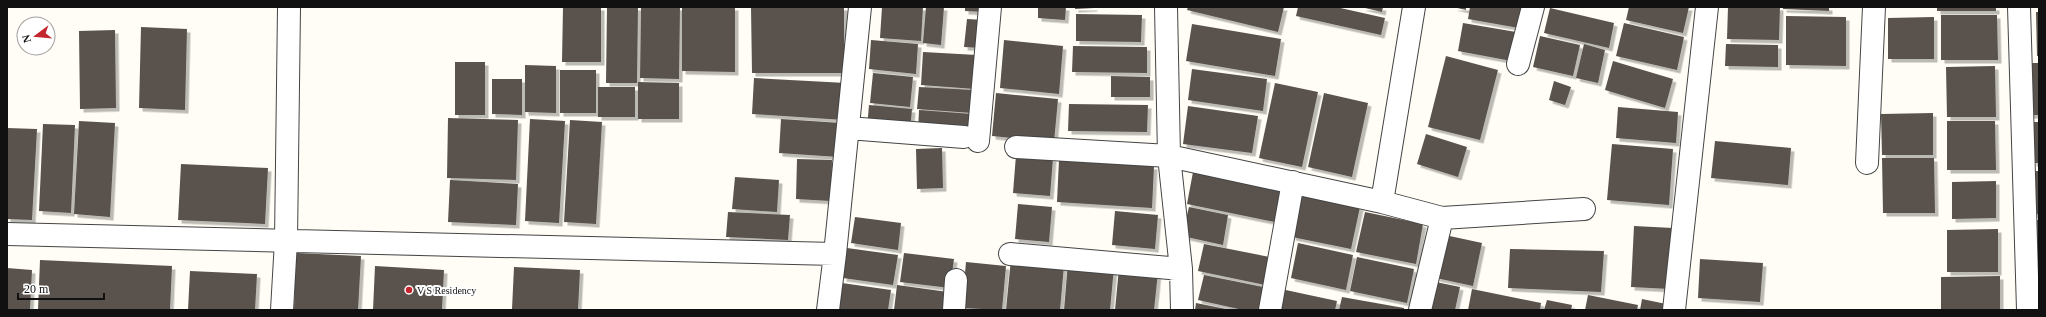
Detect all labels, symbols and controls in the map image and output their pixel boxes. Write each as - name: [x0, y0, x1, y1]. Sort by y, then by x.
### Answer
- north arrow: [16, 16, 56, 56]
- text: N: [20, 33, 33, 44]
- scale bar: [18, 275, 104, 301]
- text: 20 m: [24, 282, 49, 296]
- marker: V S Residency: [404, 285, 414, 295]
- place label: V S Residency: [417, 285, 476, 296]

